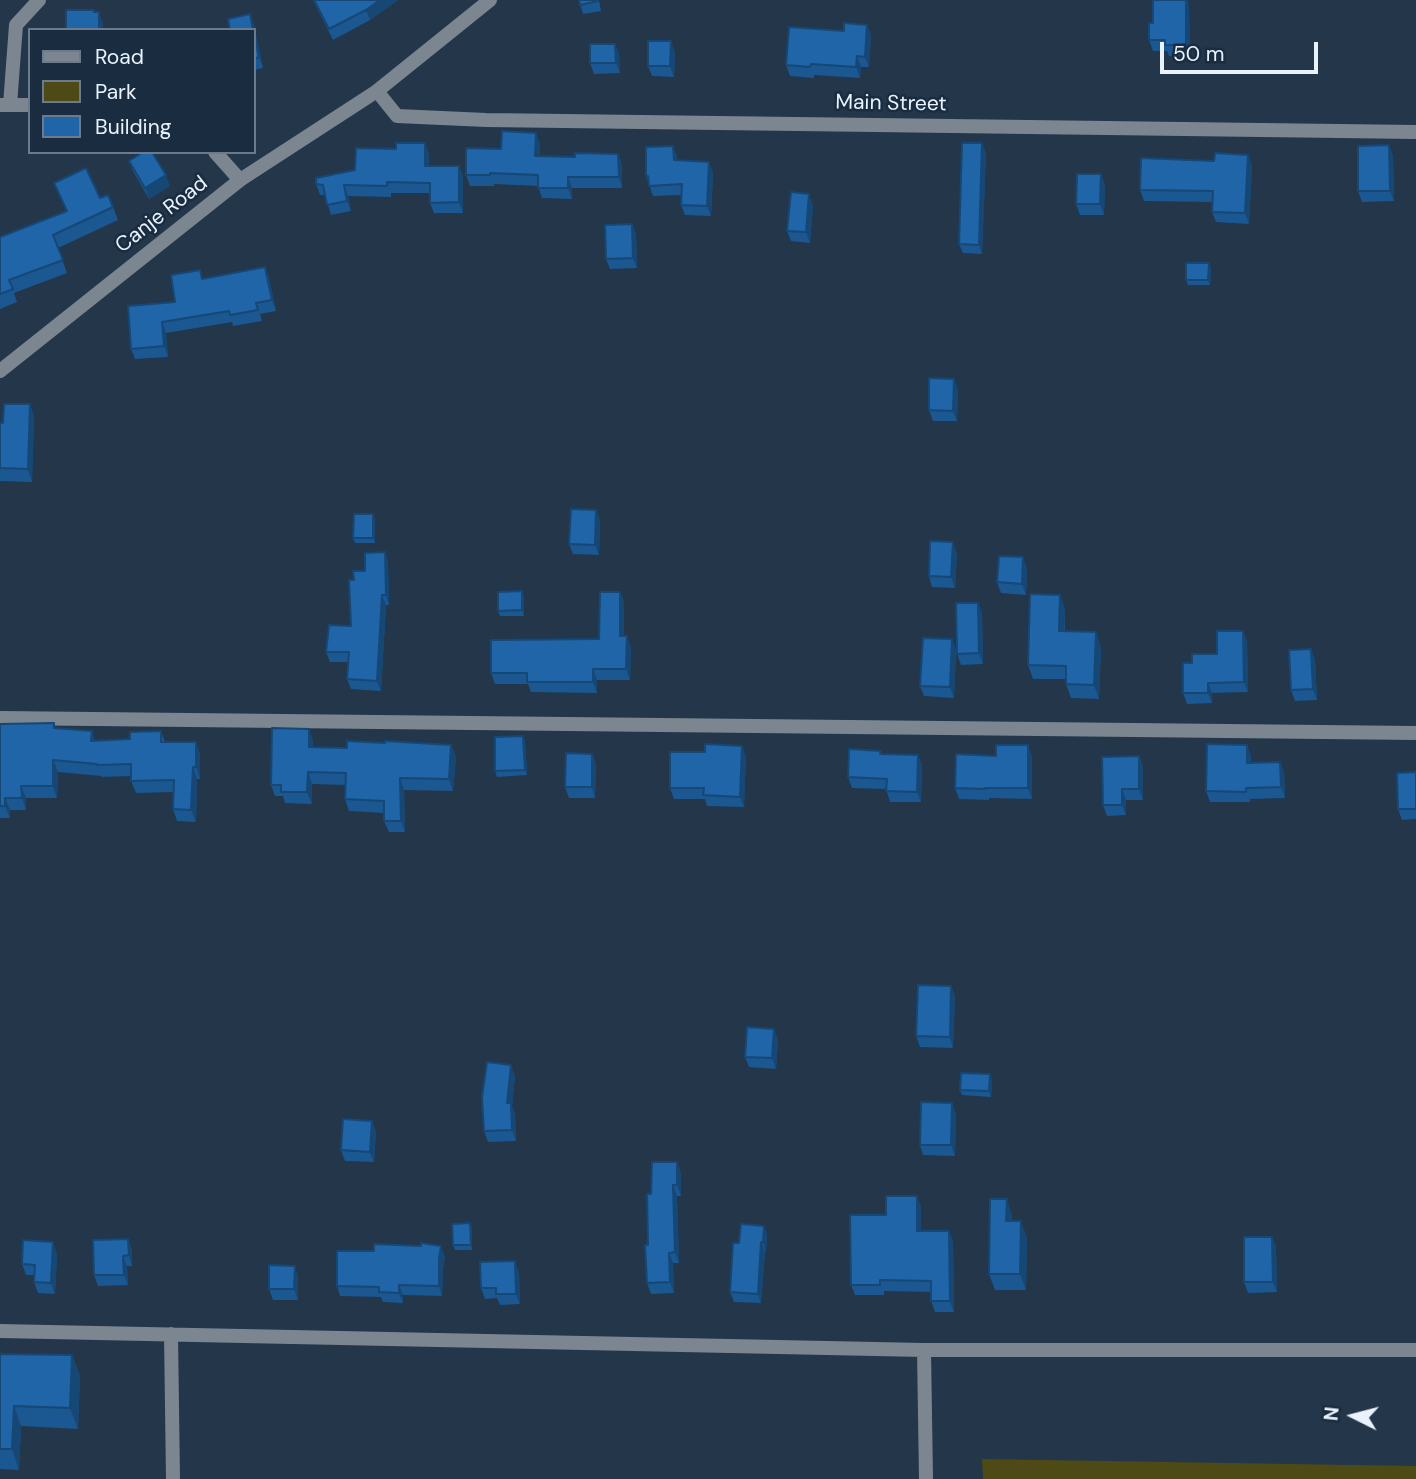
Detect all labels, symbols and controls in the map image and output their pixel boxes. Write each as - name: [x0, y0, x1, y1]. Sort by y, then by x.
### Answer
- legend: [28, 28, 256, 154]
- scale bar: [1164, 28, 1322, 72]
- text: 50 m: [1173, 40, 1224, 68]
- text: Road: [95, 43, 144, 71]
- text: Park: [95, 78, 136, 106]
- street label: Main Street: [835, 90, 947, 118]
- text: Building: [95, 113, 171, 141]
- street label: Canje Road: [111, 171, 213, 259]
- north arrow: [1318, 1381, 1388, 1451]
- text: N: [1318, 1406, 1345, 1422]

